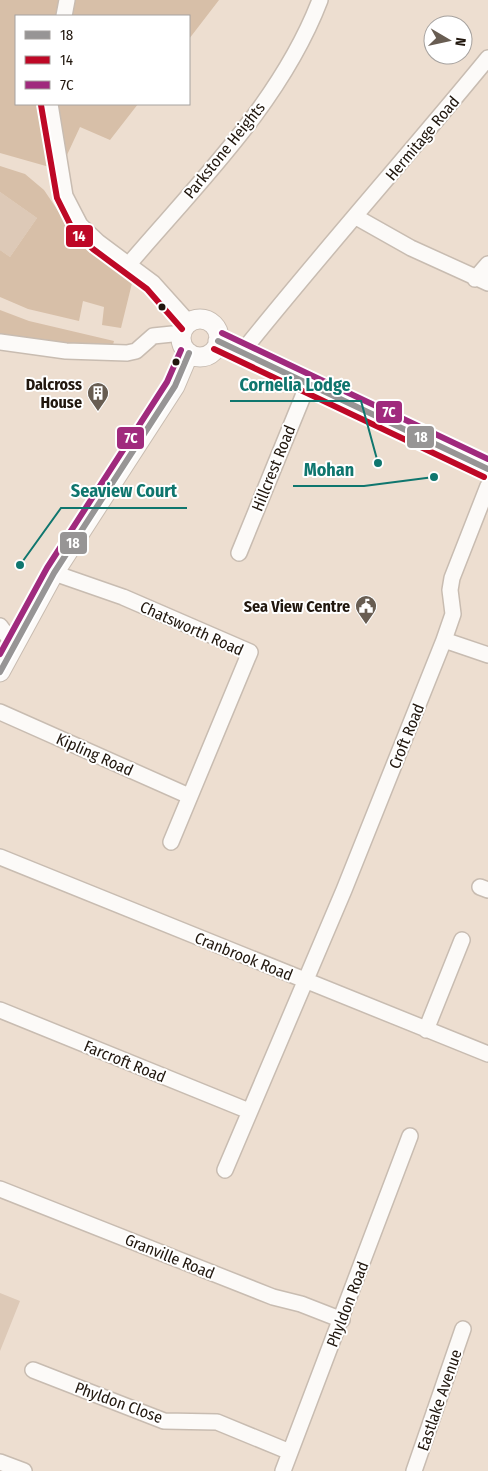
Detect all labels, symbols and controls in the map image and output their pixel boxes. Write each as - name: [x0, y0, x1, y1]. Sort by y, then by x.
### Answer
- legend: [15, 15, 190, 105]
- north arrow: [423, 15, 473, 65]
- text: 18: [60, 26, 73, 44]
- text: N: [451, 36, 469, 47]
- text: 14: [60, 51, 73, 69]
- text: 7C: [60, 76, 74, 94]
- street label: Hermitage Road: [382, 92, 463, 184]
- street label: Parkstone Heights: [180, 98, 269, 202]
- line badge: 14: [65, 224, 94, 248]
- text: 14: [72, 228, 86, 245]
- unlabelled marker: [157, 302, 167, 312]
- unlabelled marker: [171, 357, 181, 367]
- callout: Cornelia Lodge: [230, 368, 361, 401]
- text: Cornelia Lodge: [239, 374, 351, 396]
- place label: Dalcross House: [26, 375, 82, 412]
- building icon: Dalcross House: [86, 381, 110, 412]
- line badge: 7C: [375, 400, 403, 424]
- text: 7C: [382, 404, 396, 421]
- street label: Hillcrest Road: [248, 422, 299, 514]
- line badge: 18: [406, 425, 435, 449]
- line badge: 7C: [116, 426, 145, 450]
- text: 18: [414, 429, 428, 446]
- text: 7C: [124, 430, 138, 447]
- callout: Mohan: [293, 453, 364, 486]
- text: Mohan: [304, 459, 354, 481]
- callout: Seaview Court: [61, 475, 187, 508]
- text: Seaview Court: [71, 480, 178, 502]
- line badge: 18: [59, 531, 88, 555]
- text: 18: [66, 535, 80, 552]
- public building icon: Sea View Centre: [354, 594, 378, 625]
- street label: Chatsworth Road: [137, 597, 246, 660]
- place label: Sea View Centre: [244, 597, 350, 616]
- street label: Croft Road: [385, 701, 428, 772]
- street label: Kipling Road: [53, 729, 136, 780]
- street label: Cranbrook Road: [192, 928, 296, 985]
- street label: Farcroft Road: [81, 1036, 168, 1086]
- street label: Granville Road: [122, 1230, 217, 1283]
- street label: Phyldon Road: [322, 1259, 372, 1350]
- street label: Eastlake Avenue: [413, 1347, 466, 1453]
- street label: Phyldon Close: [72, 1378, 165, 1427]

